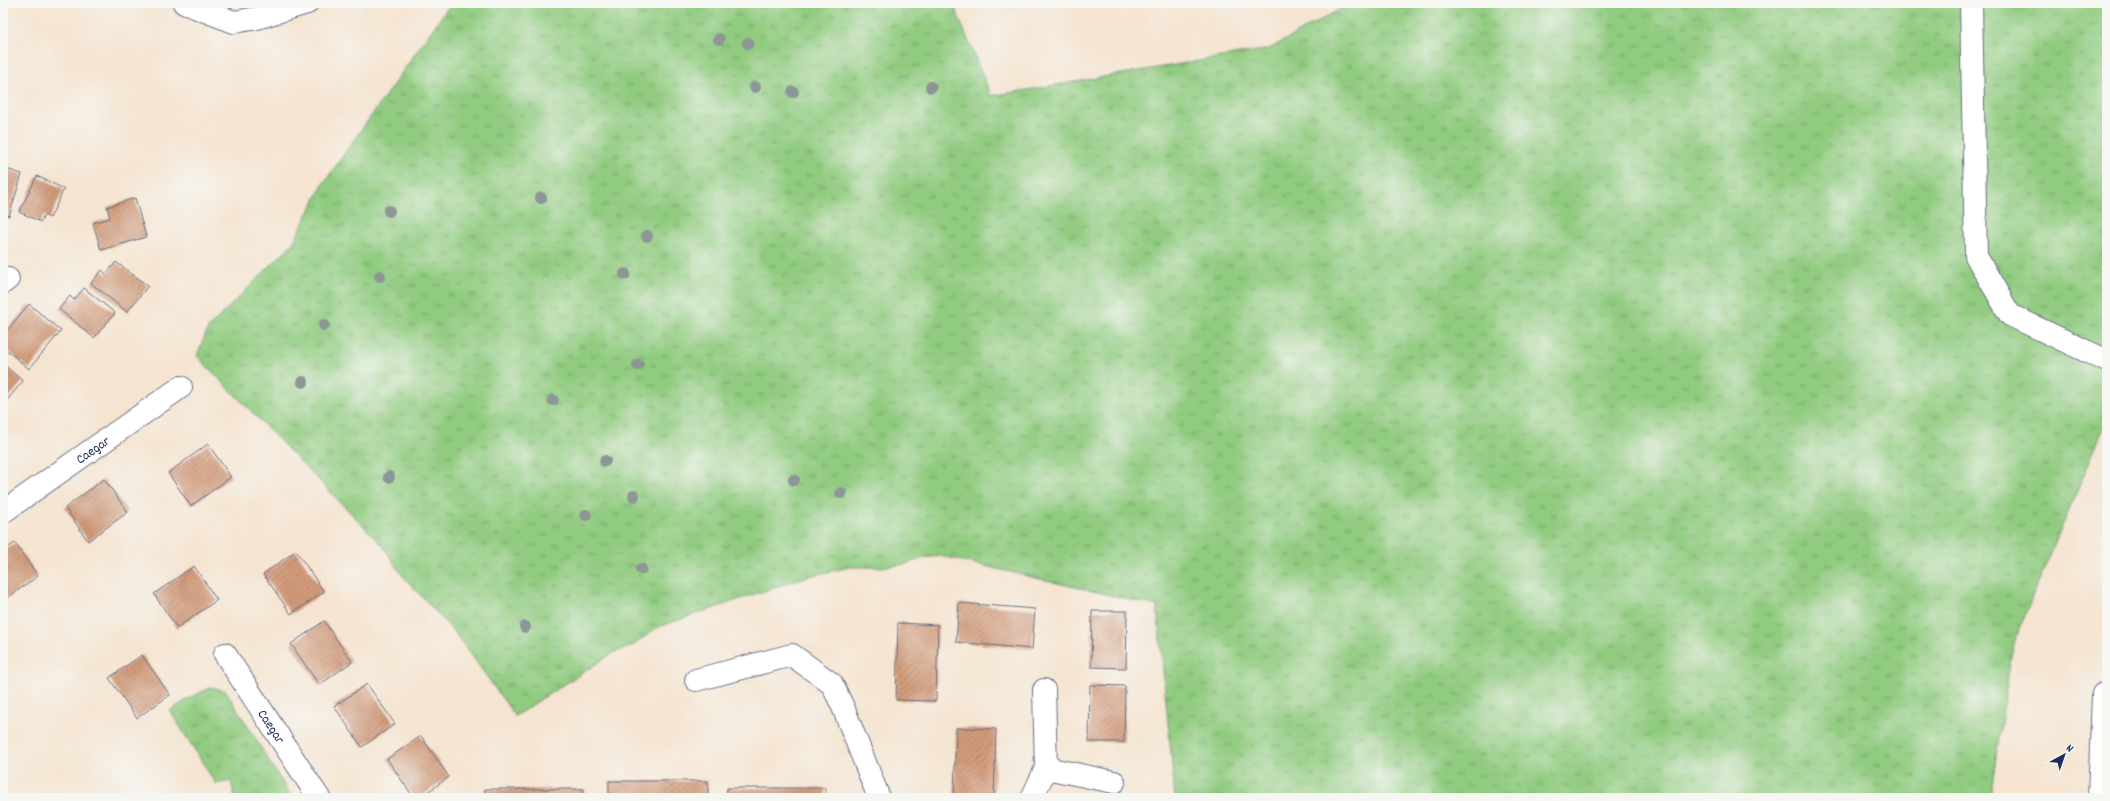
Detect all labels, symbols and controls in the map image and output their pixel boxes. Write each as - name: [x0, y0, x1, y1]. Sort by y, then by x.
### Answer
- street label: Caegar: [72, 432, 115, 470]
- street label: Caegar: [252, 706, 289, 749]
- north arrow: [2044, 735, 2084, 775]
- text: N: [2062, 741, 2077, 757]

